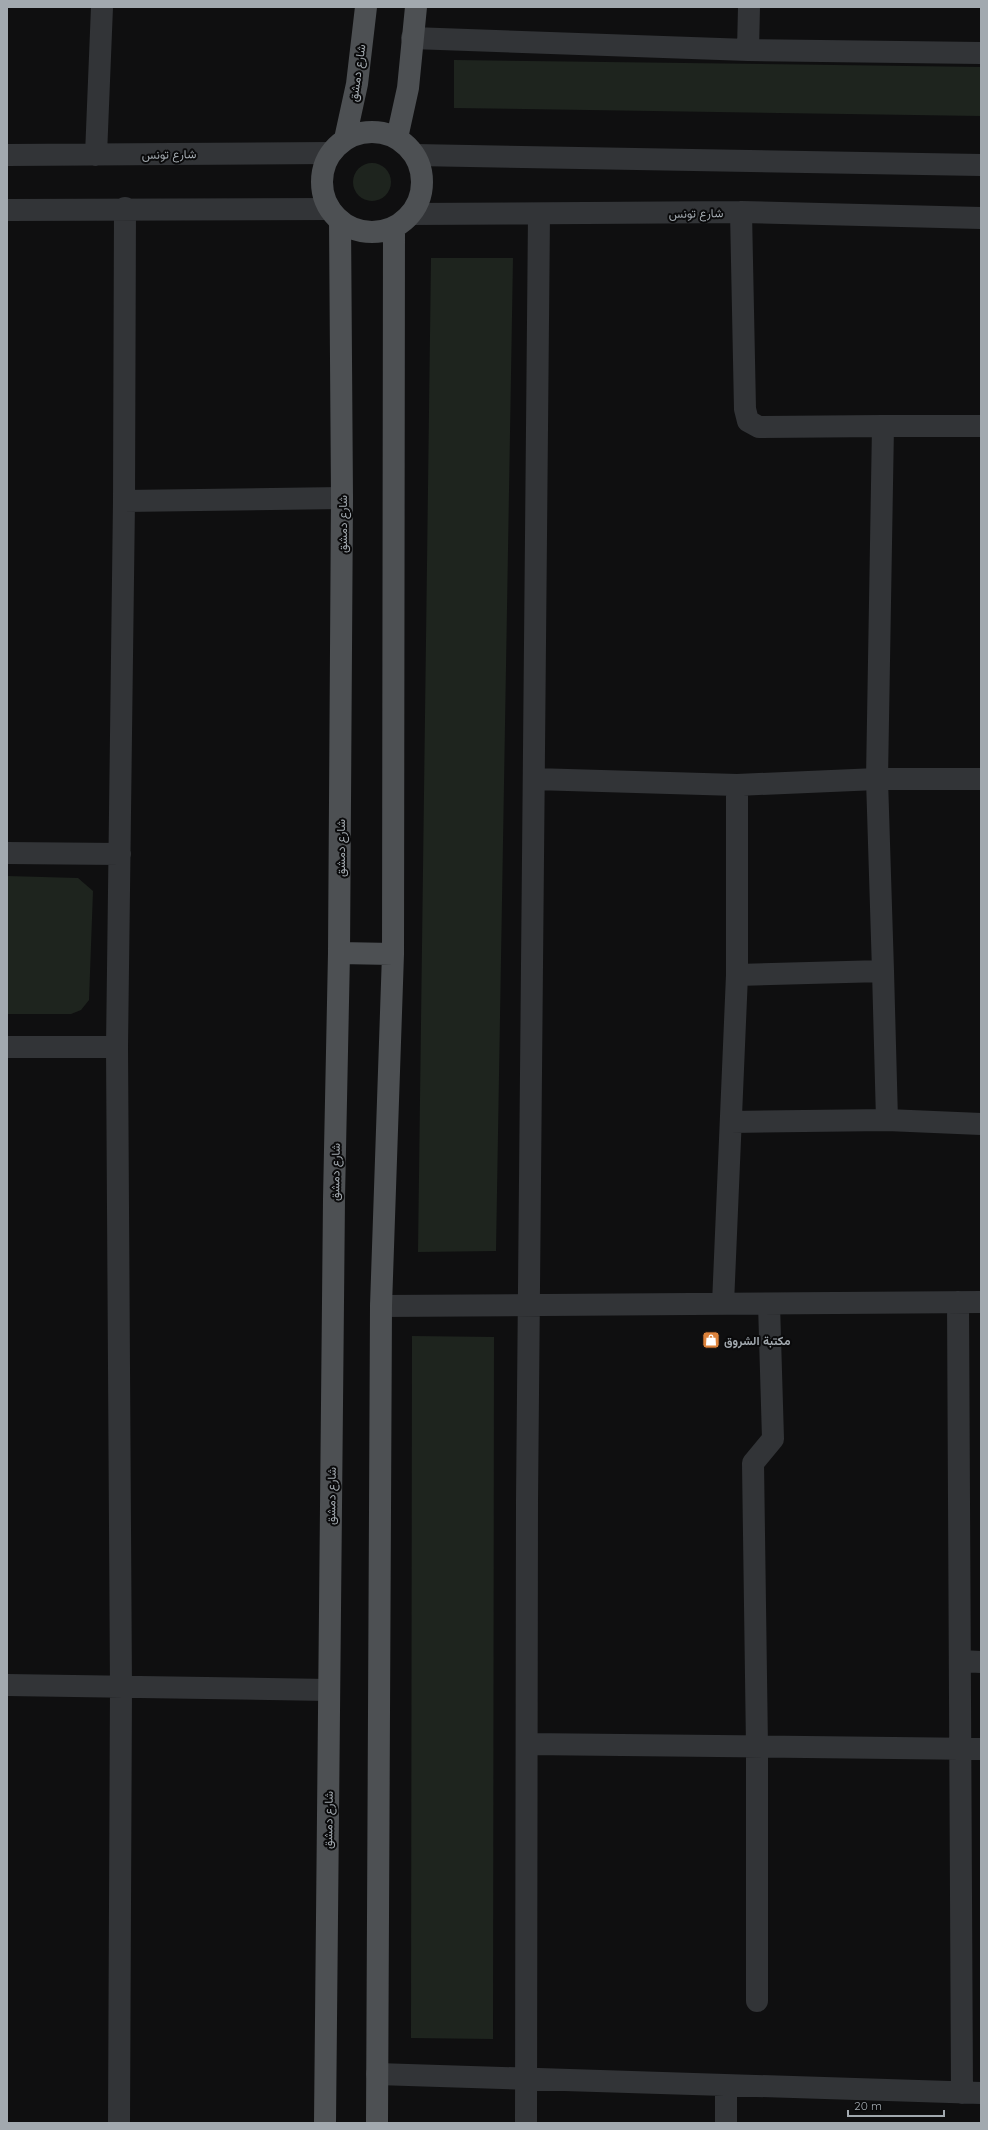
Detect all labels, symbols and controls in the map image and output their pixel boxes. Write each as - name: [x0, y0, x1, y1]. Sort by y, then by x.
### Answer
- street label: شارع دمشق: [346, 43, 370, 103]
- street label: شارع تونس: [142, 146, 197, 164]
- street label: شارع تونس: [669, 205, 724, 223]
- street label: شارع دمشق: [335, 495, 352, 553]
- street label: شارع دمشق: [333, 819, 350, 877]
- street label: شارع دمشق: [327, 1143, 345, 1201]
- shop icon: مكتبة الشروق: [701, 1330, 721, 1350]
- place label: مكتبة الشروق: [724, 1333, 791, 1349]
- street label: شارع دمشق: [323, 1467, 341, 1525]
- street label: شارع دمشق: [320, 1791, 338, 1849]
- scale bar: [848, 2092, 944, 2118]
- text: 20 m: [854, 2098, 882, 2113]

